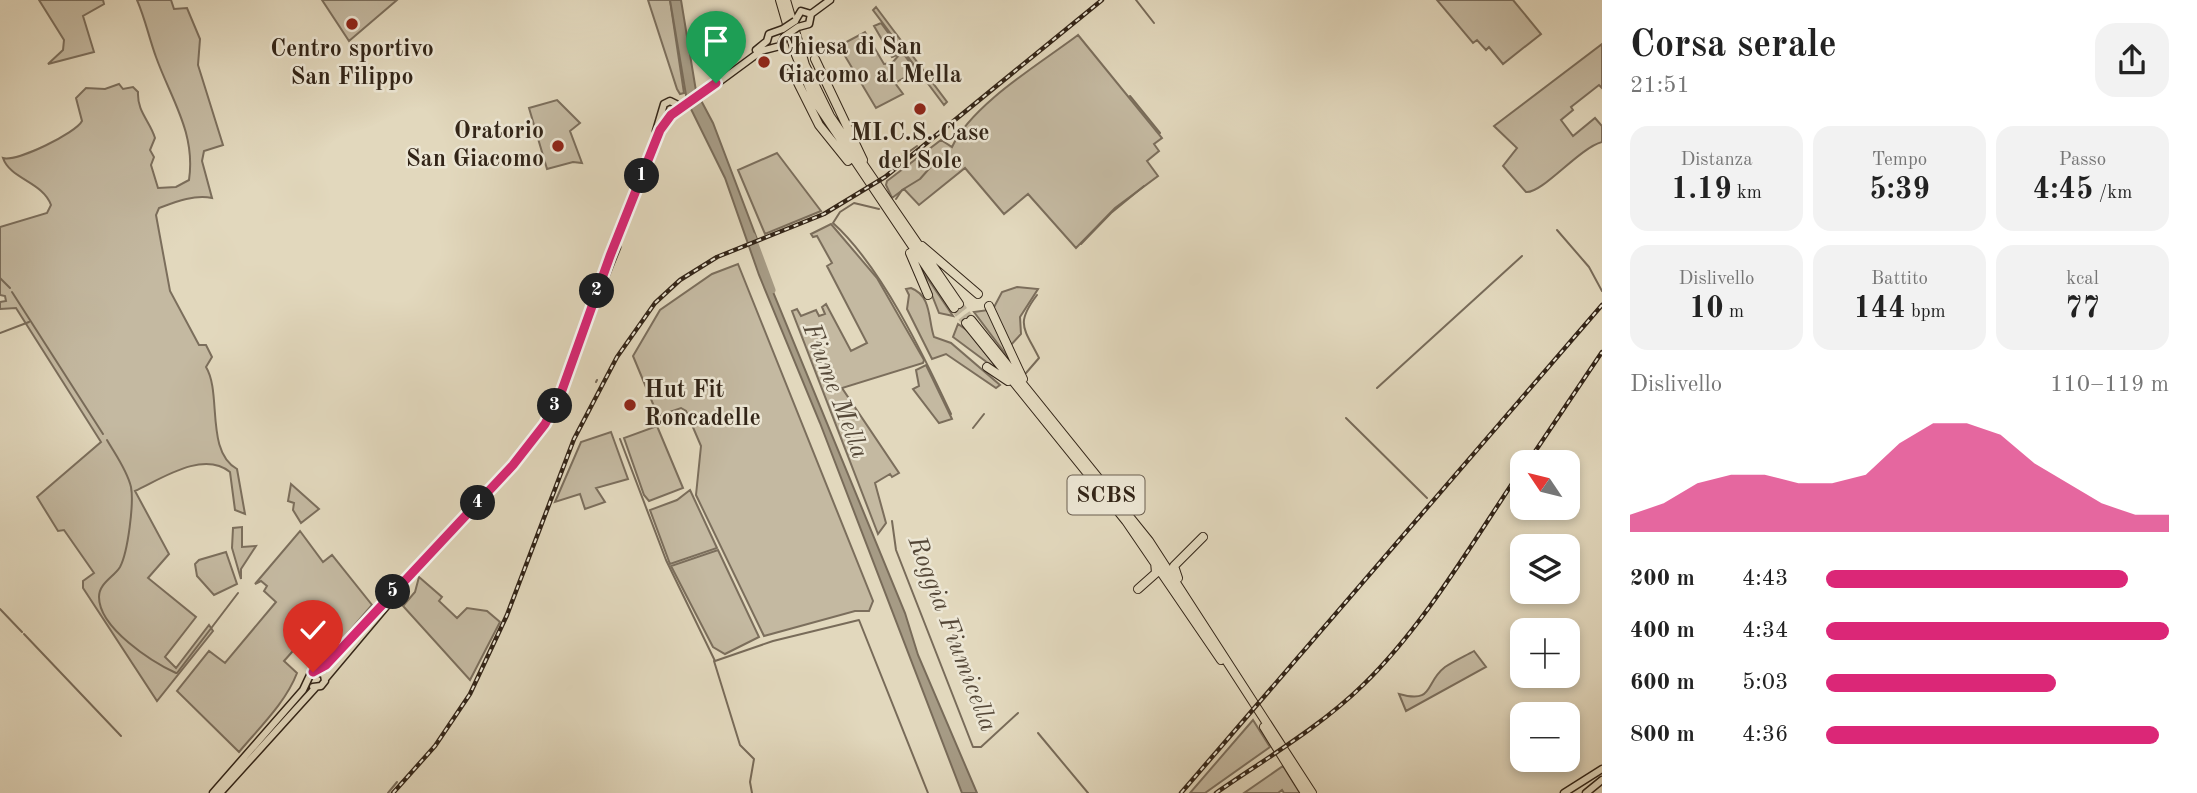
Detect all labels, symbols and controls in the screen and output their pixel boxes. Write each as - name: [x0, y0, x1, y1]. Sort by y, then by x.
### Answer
- pin: [686, 11, 746, 83]
- marker: Centro sportivo San Filippo: [344, 16, 360, 32]
- icon: arrive: [697, 22, 735, 60]
- button: share: [2095, 23, 2169, 97]
- text: Corsa serale: [1630, 27, 1837, 65]
- place label: Chiesa di San Giacomo al Mella: [778, 36, 962, 88]
- place label: Centro sportivo San Filippo: [270, 38, 434, 90]
- marker: Chiesa di San Giacomo al Mella: [756, 54, 772, 70]
- text: 21:51: [1630, 74, 1690, 97]
- marker: MI.C.S. Case del Sole: [912, 101, 928, 117]
- place label: Oratorio San Giacomo: [406, 120, 544, 172]
- place label: MI.C.S. Case del Sole: [850, 122, 990, 174]
- marker: Oratorio San Giacomo: [550, 138, 566, 154]
- text: Distanza: [1680, 151, 1753, 170]
- text: Tempo: [1872, 151, 1927, 170]
- text: Passo: [2059, 151, 2106, 170]
- pin: 1: [624, 158, 660, 194]
- text: 1: [636, 166, 647, 185]
- text: 1.19: [1671, 175, 1732, 205]
- text: 5:39: [1869, 175, 1930, 205]
- text: 4:45: [2033, 175, 2093, 205]
- text: km: [1732, 184, 1762, 203]
- text: /km: [2093, 184, 2132, 203]
- text: Dislivello: [1678, 270, 1755, 289]
- text: Battito: [1871, 270, 1928, 289]
- text: kcal: [2066, 270, 2099, 289]
- pin: 2: [580, 274, 614, 308]
- text: 2: [591, 281, 602, 300]
- text: 10: [1689, 294, 1724, 324]
- text: 144: [1853, 294, 1906, 324]
- text: 77: [2065, 294, 2100, 324]
- text: m: [1724, 303, 1744, 322]
- text: bpm: [1906, 303, 1946, 322]
- water label: Fiume Mella: [797, 319, 873, 462]
- text: Dislivello: [1630, 373, 1722, 396]
- text: 110–119 m: [2050, 373, 2169, 396]
- place label: Hut Fit Roncadelle: [644, 379, 761, 431]
- pin: 3: [538, 388, 572, 424]
- text: 3: [549, 396, 560, 415]
- marker: Hut Fit Roncadelle: [622, 397, 638, 413]
- north arrow: [1510, 450, 1580, 520]
- map controls: [1510, 450, 1580, 772]
- road number: SCBS: [1068, 475, 1144, 514]
- pin: 4: [461, 486, 496, 520]
- text: 4: [472, 493, 483, 512]
- water label: Roggia Fiumicella: [902, 532, 1001, 735]
- button: layers: [1510, 534, 1580, 604]
- text: 200 m: [1630, 567, 1695, 590]
- text: 4:43: [1742, 567, 1788, 590]
- pin: 5: [376, 574, 410, 610]
- text: 5: [387, 582, 398, 601]
- pin: [283, 600, 343, 672]
- icon: check: [294, 611, 332, 649]
- button: +: [1510, 618, 1580, 688]
- text: 400 m: [1630, 619, 1695, 642]
- text: 4:34: [1742, 619, 1788, 642]
- text: 600 m: [1630, 671, 1695, 694]
- text: 5:03: [1742, 671, 1788, 694]
- button: −: [1510, 702, 1580, 772]
- text: 800 m: [1630, 723, 1695, 746]
- text: 4:36: [1742, 723, 1788, 746]

